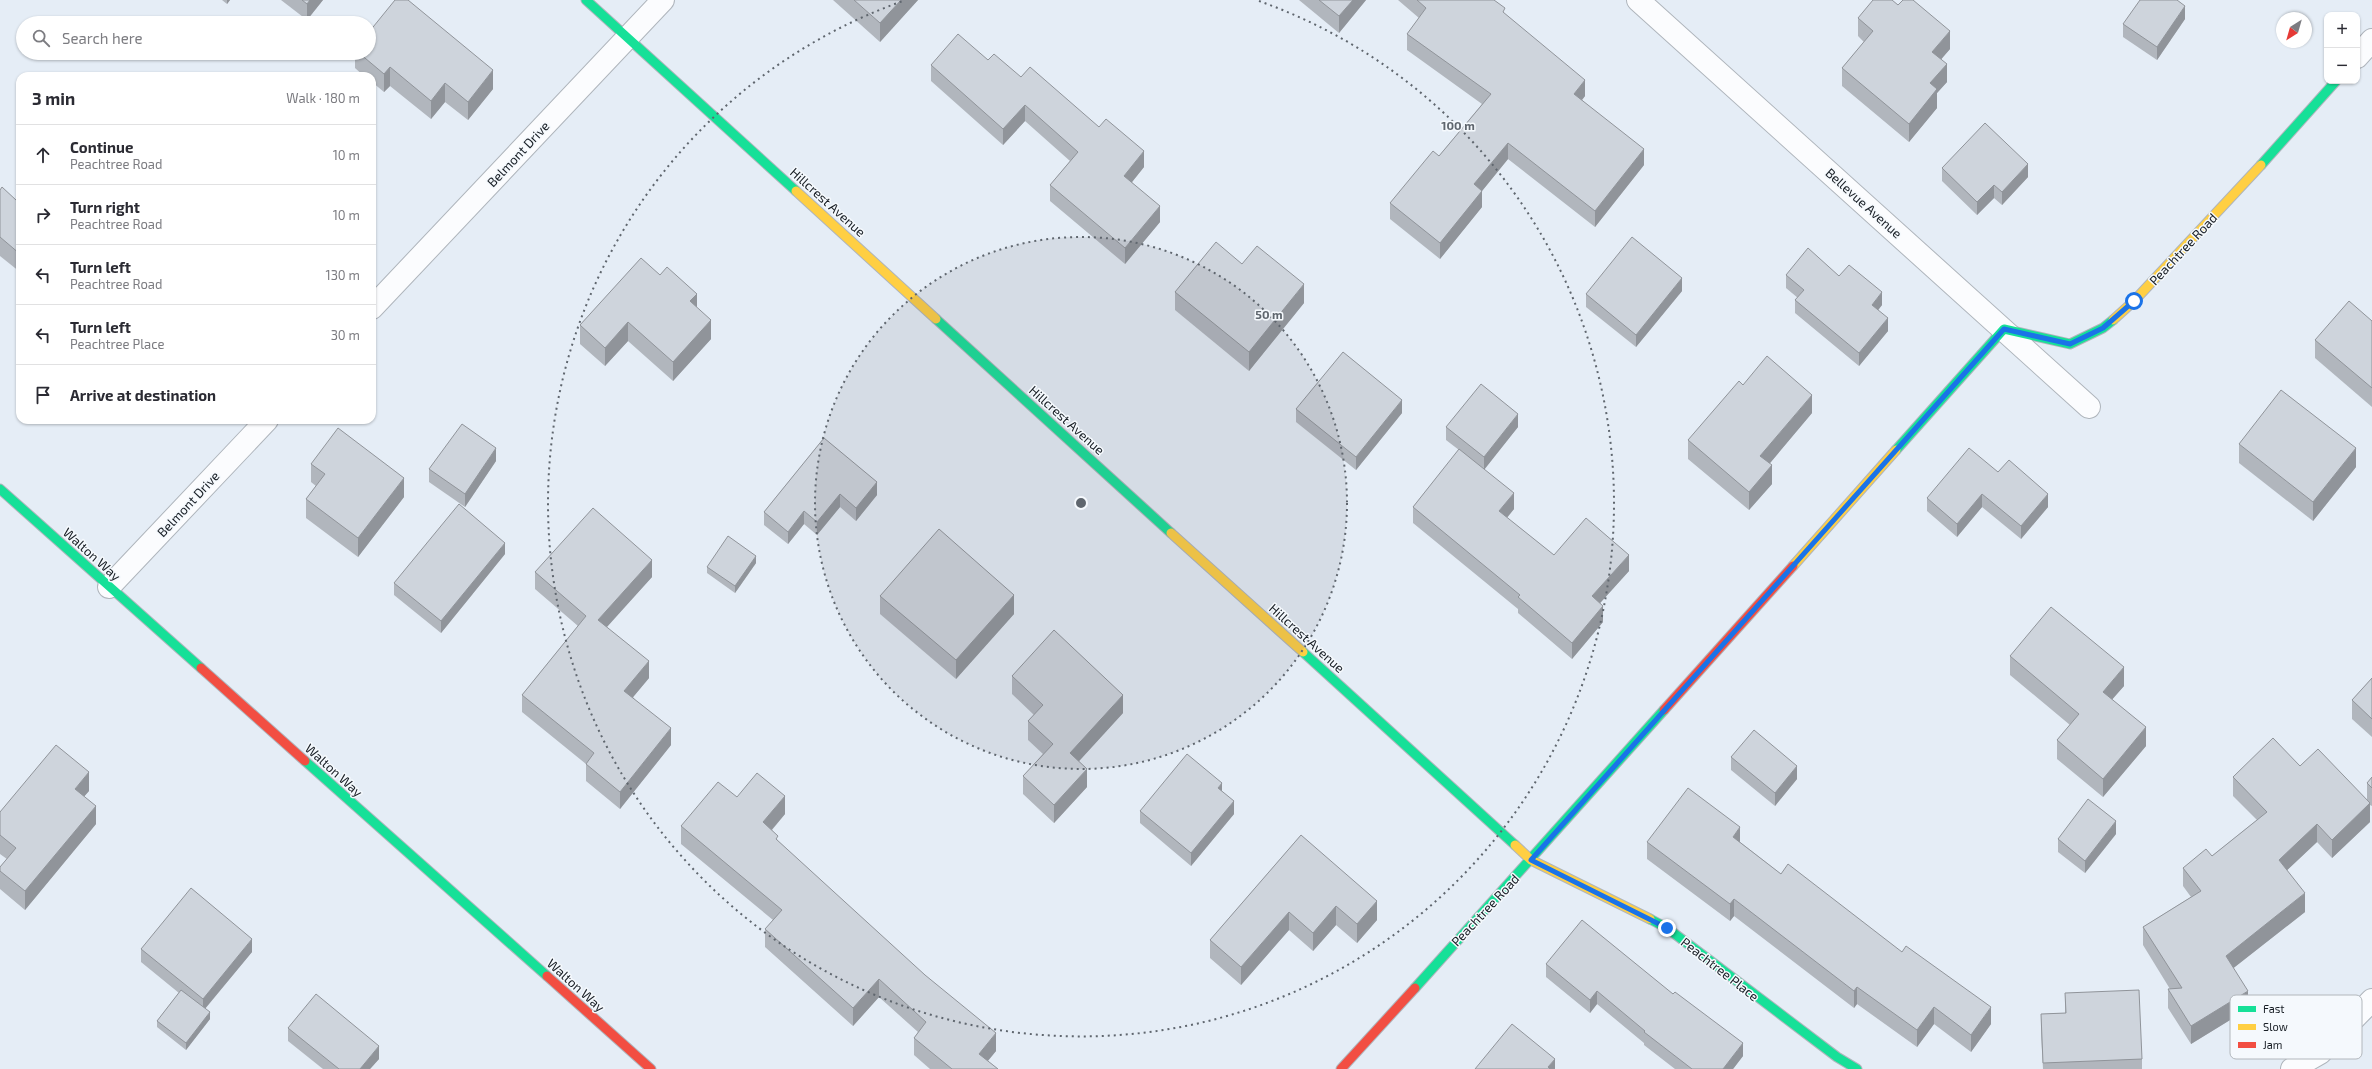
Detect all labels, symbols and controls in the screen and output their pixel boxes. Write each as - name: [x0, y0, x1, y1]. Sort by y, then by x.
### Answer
- north arrow: [2276, 12, 2312, 48]
- map controls: [2324, 12, 2360, 84]
- button: +: [2324, 12, 2360, 48]
- search box: [16, 16, 376, 60]
- icon: search: [30, 27, 52, 49]
- text: Search here: [62, 29, 143, 47]
- button: −: [2324, 48, 2360, 84]
- text: 3 min: [32, 88, 75, 108]
- text: Walk · 180 m: [286, 90, 360, 106]
- street label: Belmont Drive: [484, 118, 552, 190]
- text: 100 m: [1441, 118, 1475, 132]
- text: Continue: [70, 138, 133, 156]
- icon: ahead: [32, 144, 54, 166]
- text: 10 m: [333, 147, 360, 163]
- text: Peachtree Road: [70, 156, 162, 172]
- street label: Hillcrest Avenue: [787, 164, 869, 240]
- street label: Bellevue Avenue: [1823, 165, 1905, 241]
- text: Turn right: [70, 198, 140, 216]
- icon: right: [32, 204, 54, 226]
- text: 10 m: [333, 207, 360, 223]
- street label: Peachtree Road: [2146, 210, 2220, 288]
- text: Peachtree Road: [70, 216, 162, 232]
- text: Turn left: [70, 258, 131, 276]
- icon: left: [32, 264, 54, 286]
- text: 130 m: [325, 267, 360, 283]
- text: Peachtree Road: [70, 276, 162, 292]
- route start: [2125, 292, 2143, 310]
- text: 50 m: [1255, 307, 1283, 321]
- text: Turn left: [70, 318, 131, 336]
- icon: left: [32, 324, 54, 346]
- text: 30 m: [331, 327, 360, 343]
- text: Peachtree Place: [70, 336, 164, 352]
- street label: Hillcrest Avenue: [1026, 382, 1108, 458]
- icon: arrive: [32, 384, 54, 406]
- text: Arrive at destination: [70, 386, 216, 404]
- street label: Belmont Drive: [154, 468, 222, 540]
- centre of rings: [1074, 496, 1088, 510]
- street label: Walton Way: [60, 524, 124, 584]
- street label: Hillcrest Avenue: [1266, 600, 1348, 676]
- street label: Walton Way: [302, 740, 366, 800]
- street label: Peachtree Road: [1448, 871, 1522, 949]
- route end: [1658, 919, 1676, 937]
- street label: Peachtree Place: [1678, 934, 1762, 1004]
- street label: Walton Way: [544, 955, 608, 1015]
- legend: [2230, 995, 2362, 1059]
- text: Fast: [2263, 1002, 2285, 1015]
- text: Slow: [2263, 1020, 2288, 1033]
- text: Jam: [2263, 1038, 2282, 1051]

